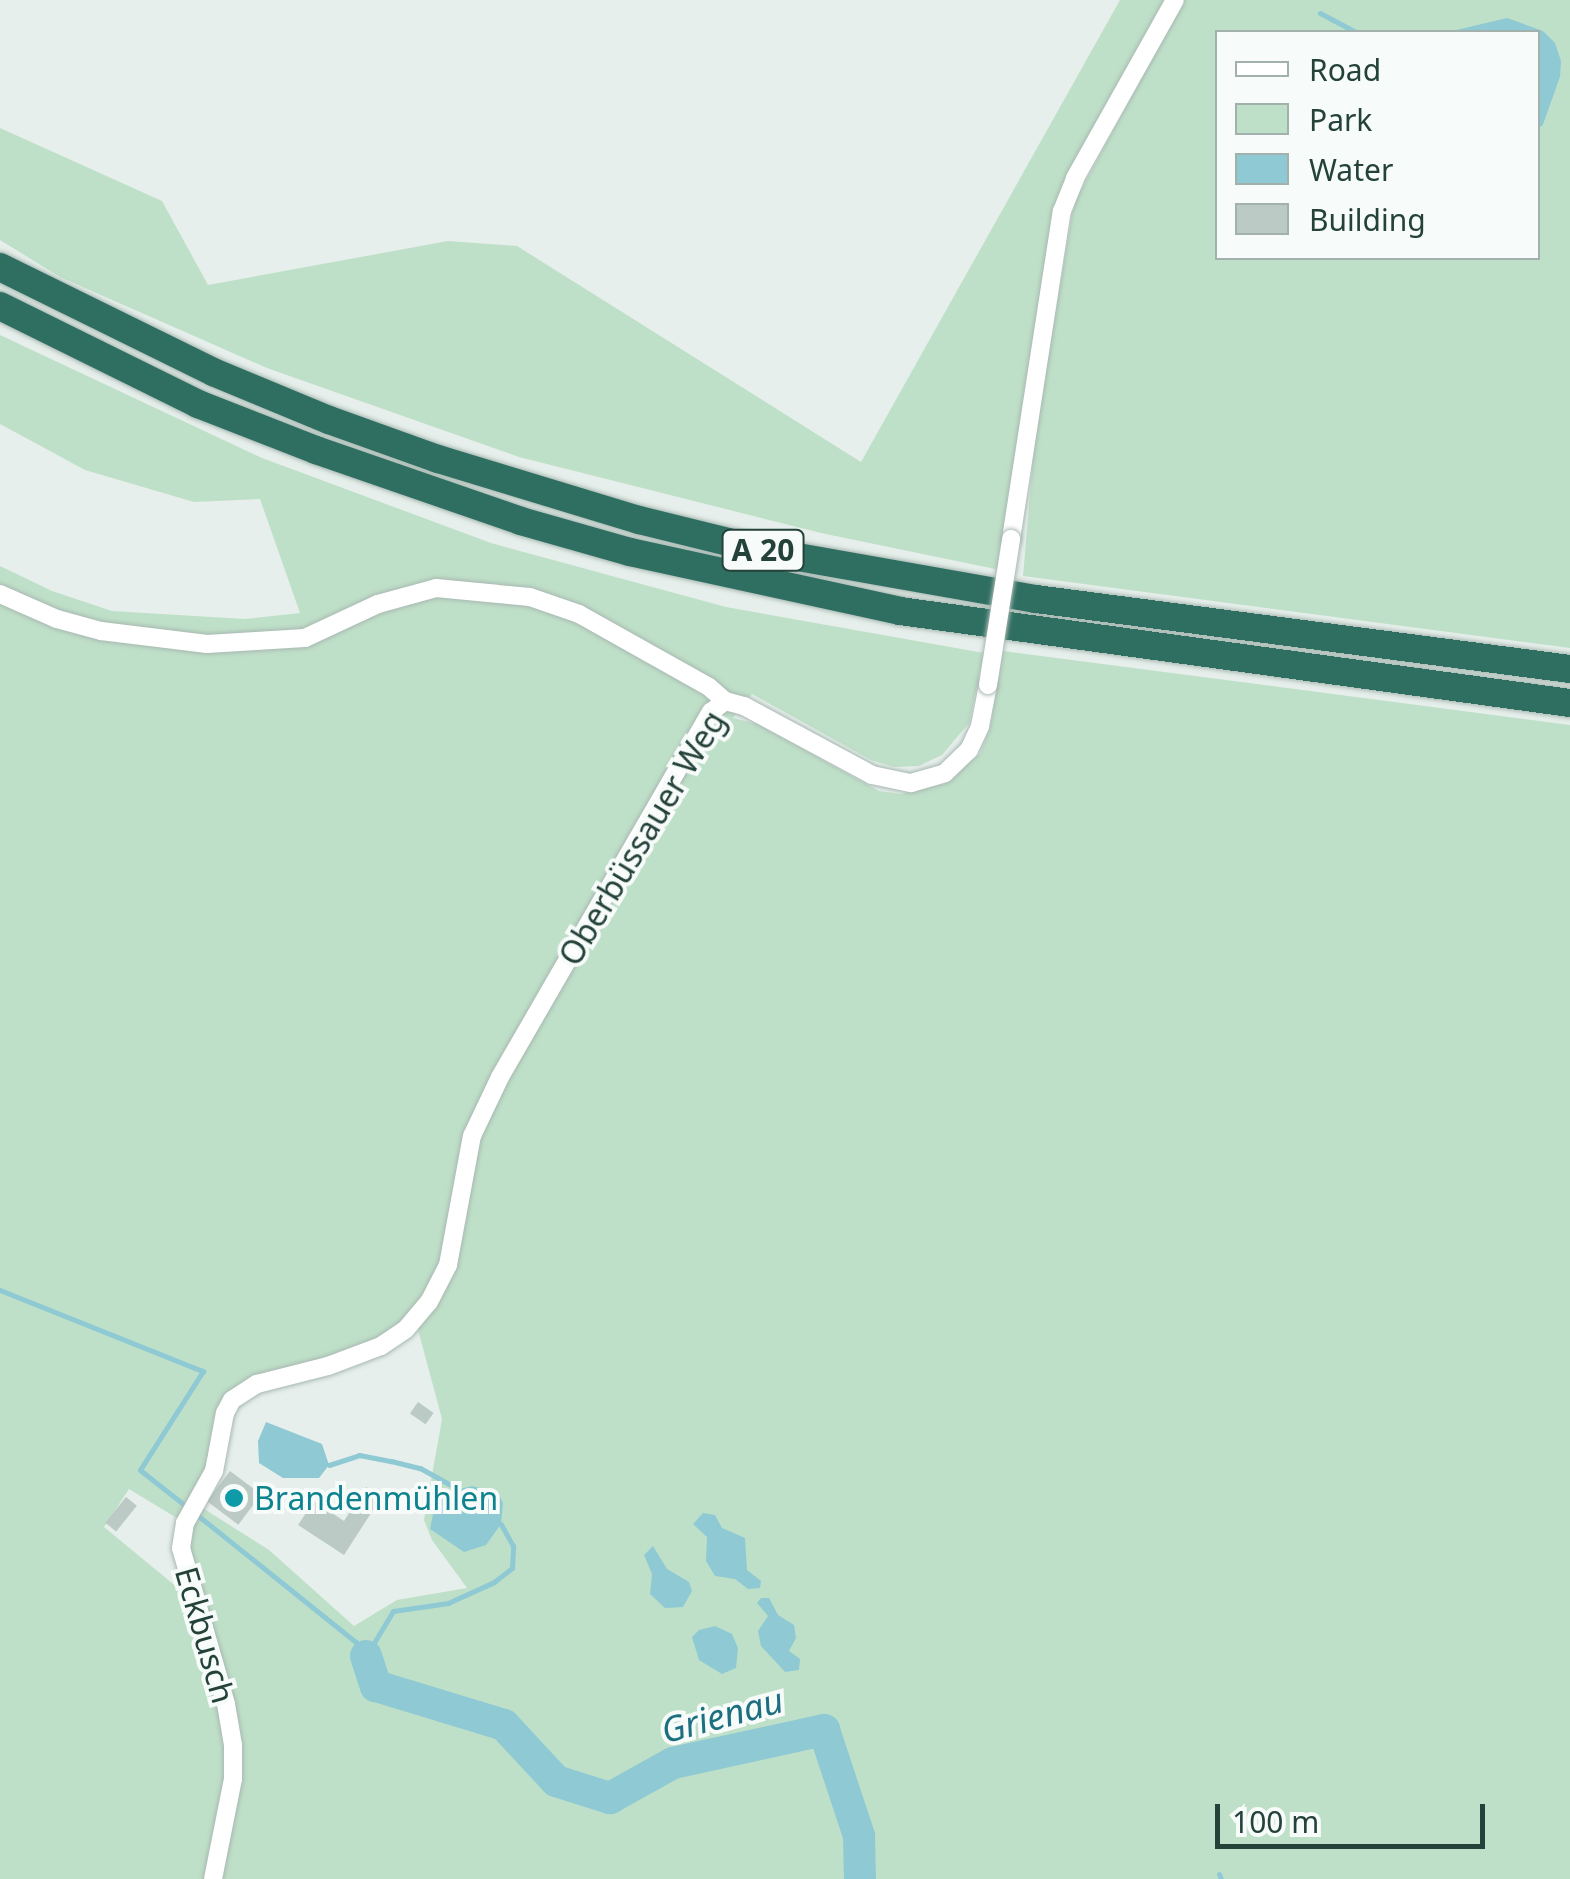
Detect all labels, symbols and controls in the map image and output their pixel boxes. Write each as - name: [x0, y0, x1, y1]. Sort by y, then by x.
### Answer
- legend: [1215, 30, 1540, 260]
- text: Road: [1309, 49, 1381, 90]
- text: Park: [1309, 99, 1372, 140]
- text: Water: [1309, 149, 1393, 190]
- text: Building: [1309, 199, 1426, 240]
- road number: A 20: [720, 525, 806, 575]
- street label: Oberbüssauer Weg: [551, 704, 733, 972]
- place label: Brandenmühlen: [254, 1479, 498, 1517]
- marker: Brandenmühlen: [223, 1487, 245, 1509]
- street label: Eckbusch: [167, 1562, 243, 1708]
- water label: Grienau: [656, 1679, 788, 1751]
- scale bar: [1220, 1784, 1490, 1846]
- text: 100 m: [1232, 1801, 1319, 1842]

